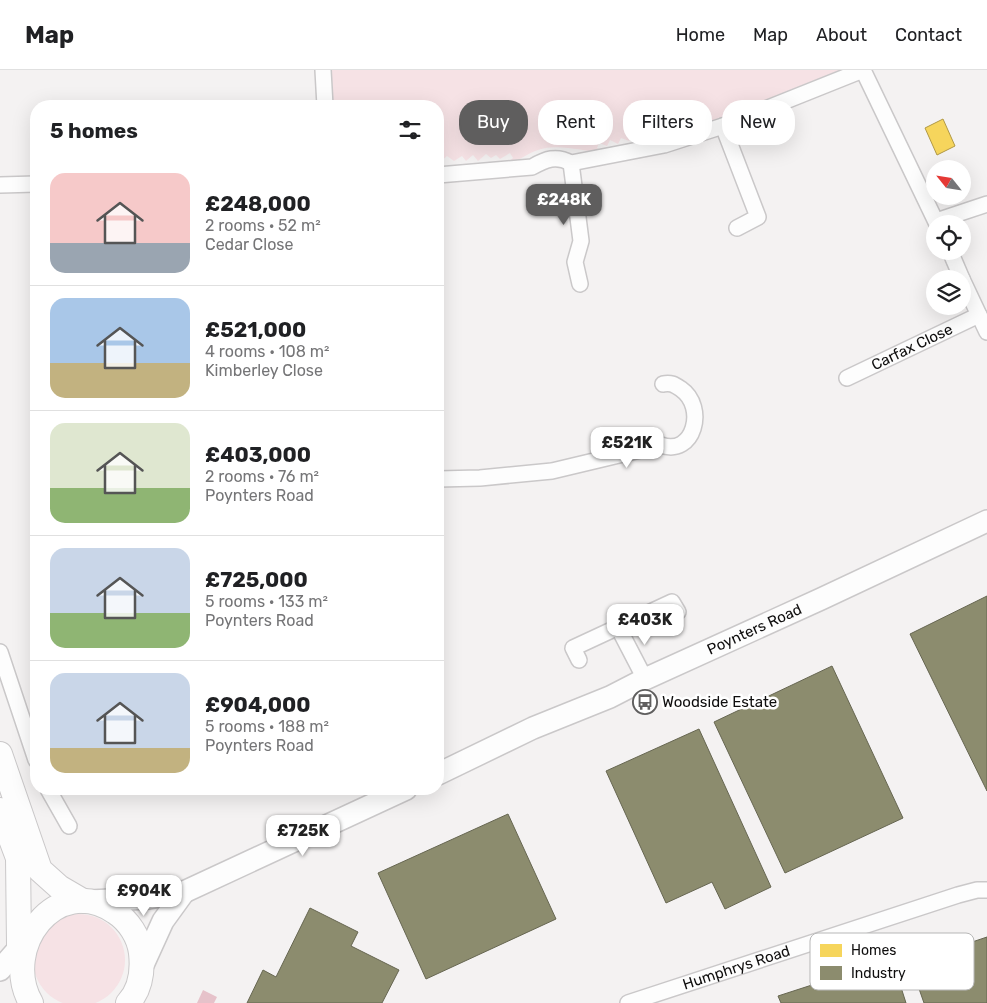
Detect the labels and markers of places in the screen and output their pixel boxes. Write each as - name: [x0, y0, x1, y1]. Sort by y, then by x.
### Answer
- pin: £248K: [529, 184, 599, 226]
- pin: £521K: [592, 426, 662, 469]
- pin: £403K: [610, 604, 680, 646]
- bus stop icon: Woodside Estate: [632, 689, 658, 715]
- place label: Woodside Estate: [662, 693, 777, 711]
- pin: £725K: [268, 814, 338, 857]
- pin: £904K: [109, 874, 179, 917]

